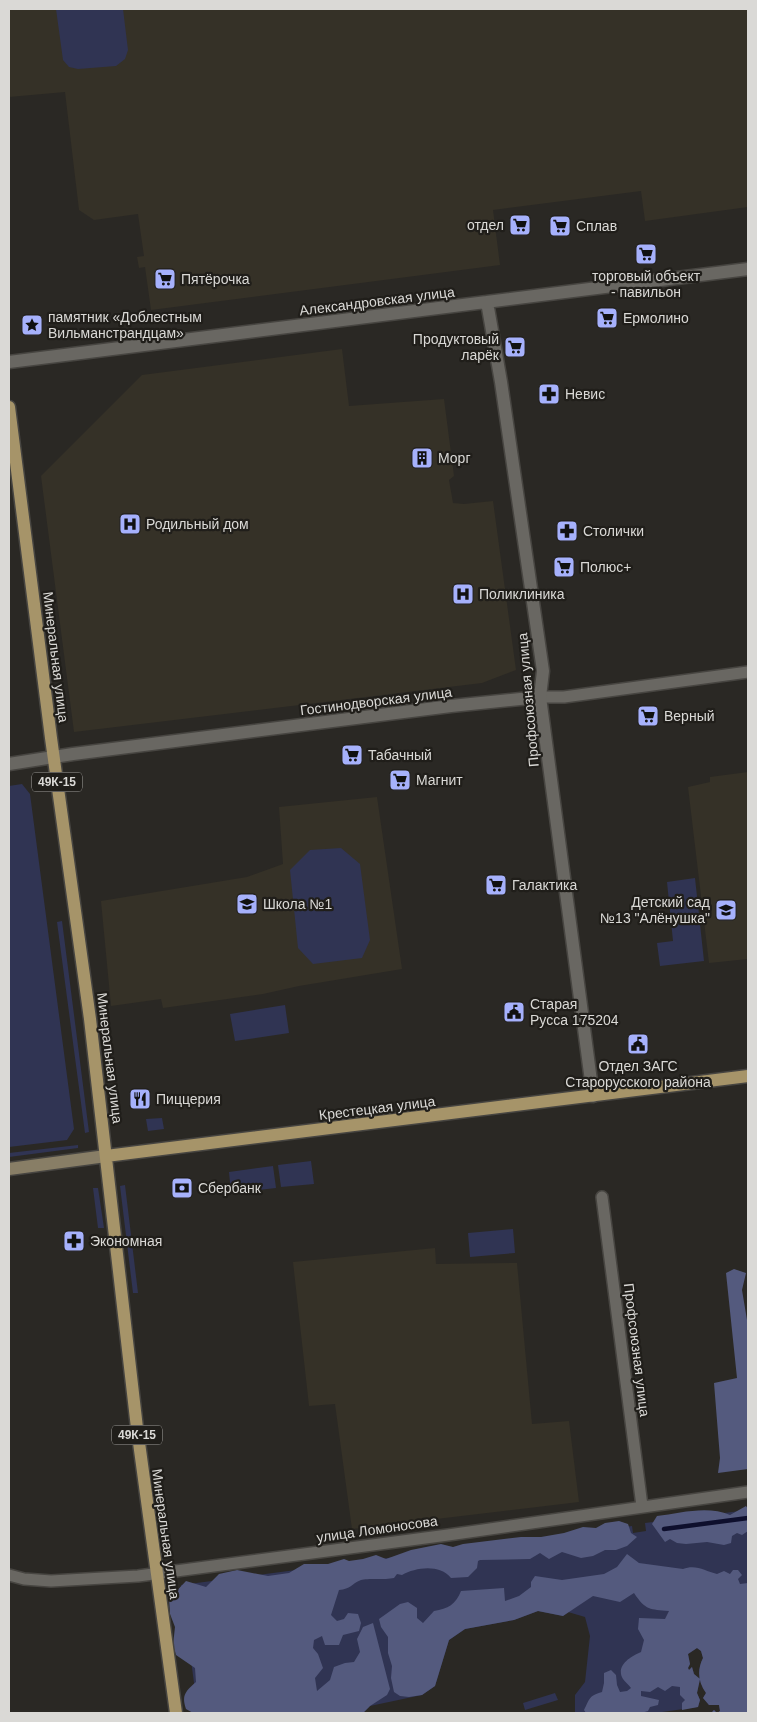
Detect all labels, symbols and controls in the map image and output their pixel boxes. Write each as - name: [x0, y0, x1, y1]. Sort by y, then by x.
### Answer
- supermarket icon: отдел: [508, 213, 532, 237]
- supermarket icon: Сплав: [548, 214, 572, 238]
- place label: отдел: [467, 217, 504, 233]
- place label: Сплав: [576, 218, 617, 234]
- supermarket icon: торговый объект - павильон: [634, 242, 658, 266]
- supermarket icon: Пятёрочка: [153, 267, 177, 291]
- place label: торговый объект - павильон: [592, 268, 701, 300]
- place label: Пятёрочка: [181, 271, 250, 287]
- street label: Александровская улица: [298, 284, 456, 318]
- supermarket icon: Ермолино: [595, 306, 619, 330]
- place label: памятник «Доблестным Вильманстрандцам»: [48, 309, 202, 341]
- place label: Ермолино: [623, 310, 689, 326]
- place icon: памятник «Доблестным Вильманстрандцам»: [20, 313, 44, 337]
- place label: Продуктовый ларёк: [413, 331, 500, 363]
- supermarket icon: Продуктовый ларёк: [503, 335, 527, 359]
- pharmacy icon: Невис: [537, 382, 561, 406]
- place label: Невис: [565, 386, 605, 402]
- building icon: Морг: [410, 446, 434, 470]
- place label: Морг: [438, 450, 471, 466]
- hospital icon: Родильный дом: [118, 512, 142, 536]
- place label: Родильный дом: [146, 516, 249, 532]
- pharmacy icon: Столички: [555, 519, 579, 543]
- place label: Столички: [583, 523, 644, 539]
- supermarket icon: Полюс+: [552, 555, 576, 579]
- place label: Полюс+: [580, 559, 631, 575]
- hospital icon: Поликлиника: [451, 582, 475, 606]
- place label: Поликлиника: [479, 586, 565, 602]
- street label: Минеральная улица: [40, 591, 72, 723]
- street label: Профсоюзная улица: [514, 632, 542, 768]
- street label: Гостинодворская улица: [299, 684, 453, 718]
- supermarket icon: Верный: [636, 704, 660, 728]
- place label: Верный: [664, 708, 715, 724]
- supermarket icon: Табачный: [340, 743, 364, 767]
- place label: Табачный: [368, 747, 432, 763]
- supermarket icon: Магнит: [388, 768, 412, 792]
- road number: 49К-15: [32, 772, 82, 792]
- place label: Магнит: [416, 772, 463, 788]
- supermarket icon: Галактика: [484, 873, 508, 897]
- place label: Галактика: [512, 877, 577, 893]
- school or university icon: Школа №1: [235, 892, 259, 916]
- place label: Детский сад №13 "Алёнушка": [600, 894, 710, 926]
- place label: Школа №1: [263, 896, 332, 912]
- school or university icon: Детский сад №13 "Алёнушка": [714, 898, 738, 922]
- street label: Минеральная улица: [94, 992, 126, 1124]
- place label: Старая Русса 175204: [530, 996, 619, 1028]
- public building icon: Старая Русса 175204: [502, 1000, 526, 1024]
- public building icon: Отдел ЗАГС Старорусского района: [626, 1032, 650, 1056]
- place label: Отдел ЗАГС Старорусского района: [565, 1058, 711, 1090]
- restaurant icon: Пиццерия: [128, 1087, 152, 1111]
- place label: Пиццерия: [156, 1091, 221, 1107]
- street label: Крестецкая улица: [318, 1093, 436, 1123]
- bank icon: Сбербанк: [170, 1176, 194, 1200]
- place label: Сбербанк: [198, 1180, 262, 1196]
- pharmacy icon: Экономная: [62, 1229, 86, 1253]
- place label: Экономная: [90, 1233, 162, 1249]
- street label: Профсоюзная улица: [621, 1282, 653, 1418]
- road number: 49К-15: [112, 1426, 162, 1444]
- street label: Минеральная улица: [149, 1468, 183, 1600]
- street label: улица Ломоносова: [315, 1513, 439, 1545]

